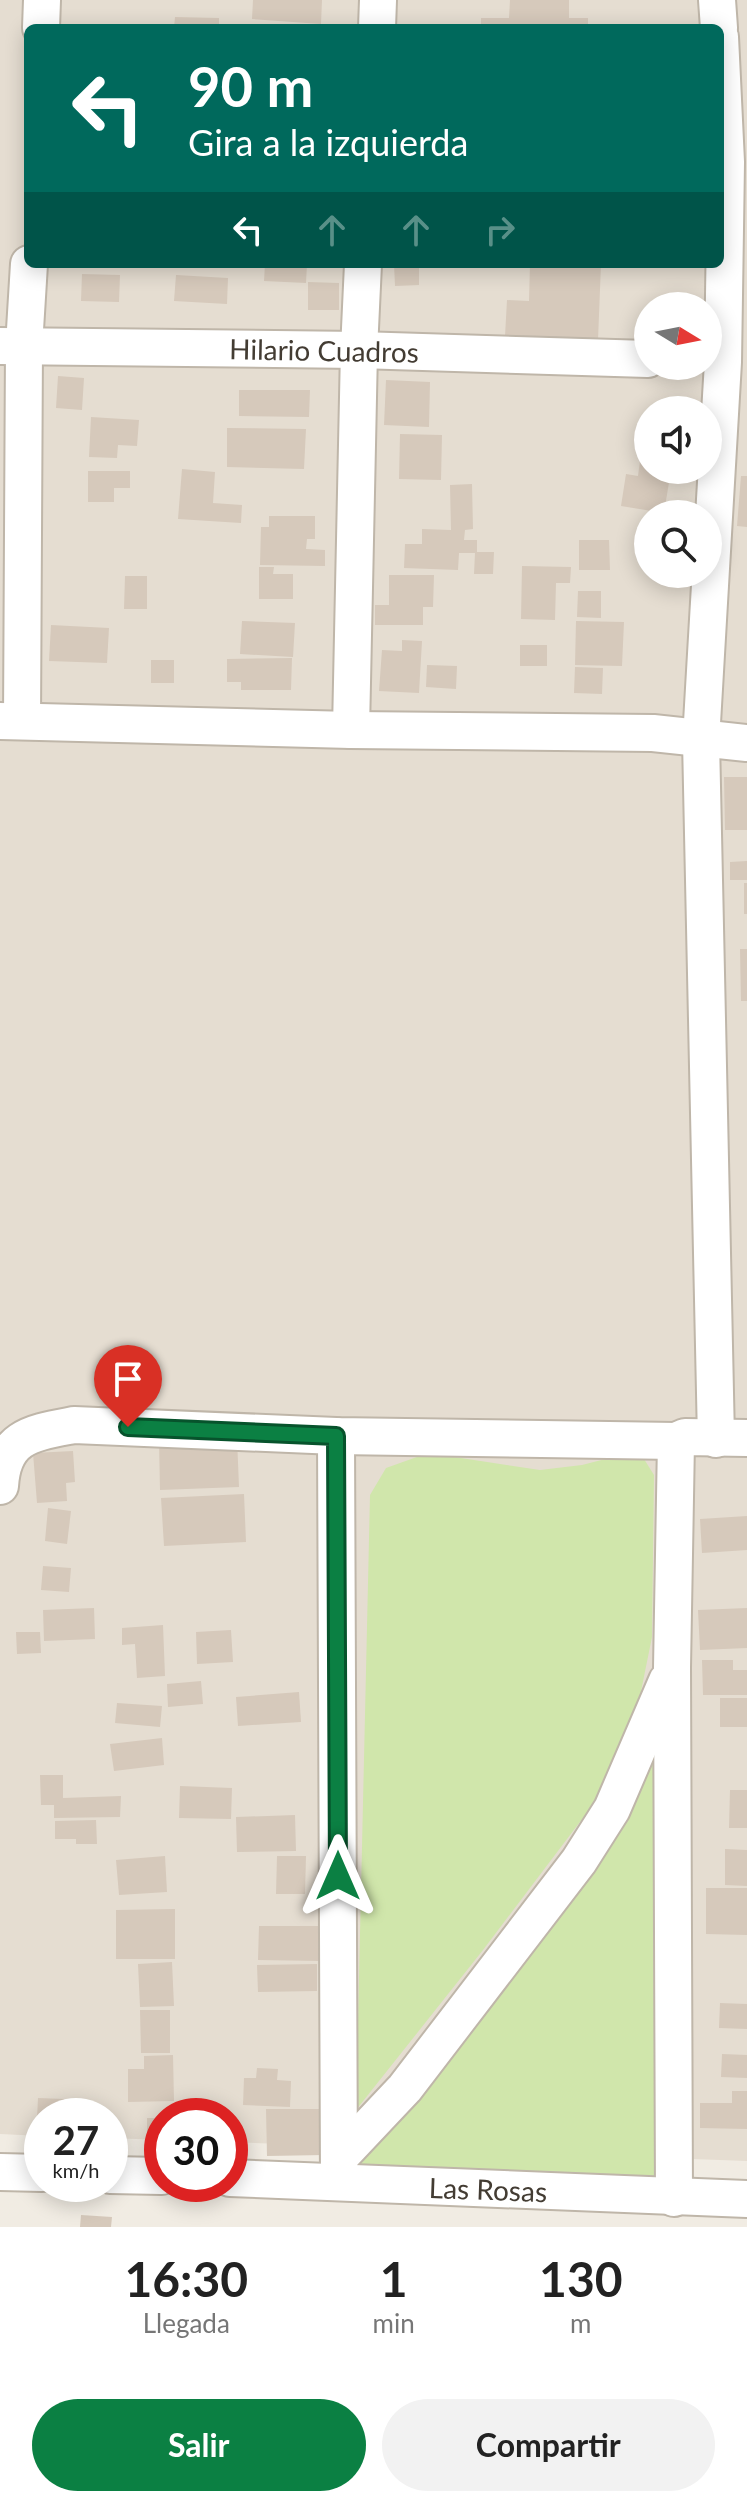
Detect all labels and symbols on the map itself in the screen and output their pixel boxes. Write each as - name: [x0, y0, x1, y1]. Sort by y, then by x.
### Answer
- north arrow: [634, 292, 722, 380]
- street label: Hilario Cuadros: [229, 331, 419, 369]
- pin: [94, 1345, 162, 1427]
- position arrow: [296, 1834, 380, 1918]
- speed limit sign: 30: [144, 2098, 248, 2202]
- street label: Las Rosas: [428, 2170, 548, 2208]

